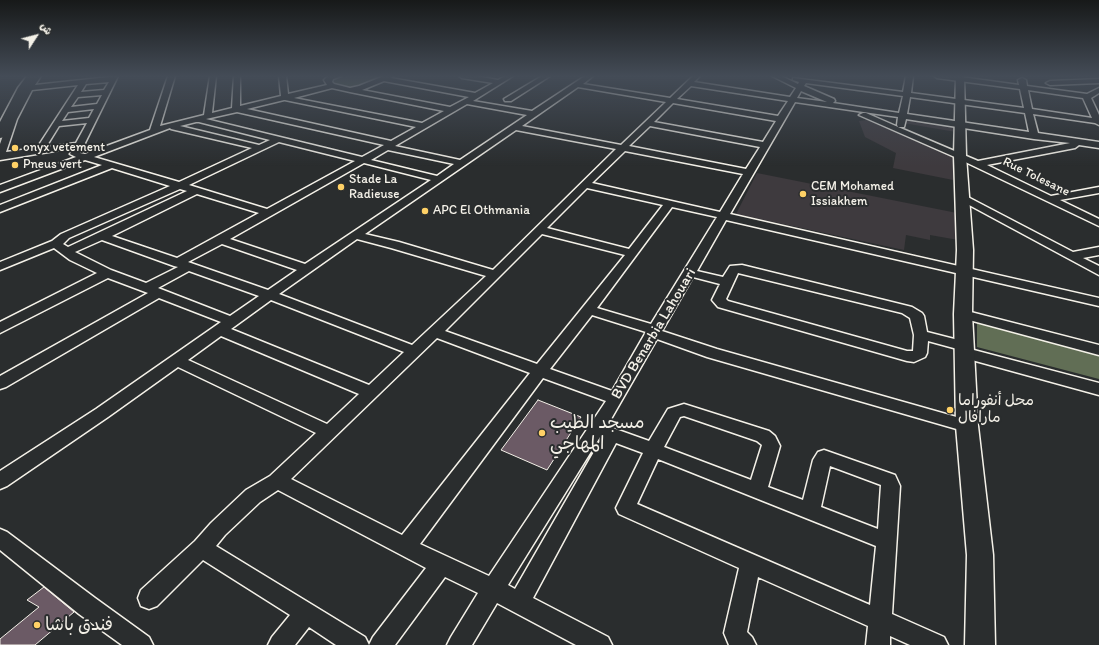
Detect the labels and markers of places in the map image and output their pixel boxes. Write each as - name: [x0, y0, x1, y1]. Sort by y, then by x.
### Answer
- place label: onyx vetement: [23, 140, 105, 156]
- marker: onyx vetement: [10, 143, 20, 153]
- place label: Pneus vert: [23, 157, 82, 173]
- marker: Pneus vert: [10, 160, 20, 170]
- place label: Stade La Radieuse: [349, 172, 400, 203]
- place label: CEM Mohamed Issiakhem: [811, 179, 894, 210]
- marker: Stade La Radieuse: [336, 182, 346, 192]
- marker: CEM Mohamed Issiakhem: [798, 189, 808, 199]
- place label: APC El Othmania: [433, 203, 530, 219]
- marker: APC El Othmania: [420, 206, 430, 216]
- place label: محل أنفوراما مارافال: [958, 392, 1034, 427]
- marker: محل أنفوراما مارافال: [945, 405, 955, 415]
- place label: مسجد الطيب المهاجي: [550, 412, 644, 454]
- marker: مسجد الطيب المهاجي: [537, 428, 547, 438]
- place label: فندق باشا: [45, 614, 113, 636]
- marker: فندق باشا: [32, 620, 42, 630]

